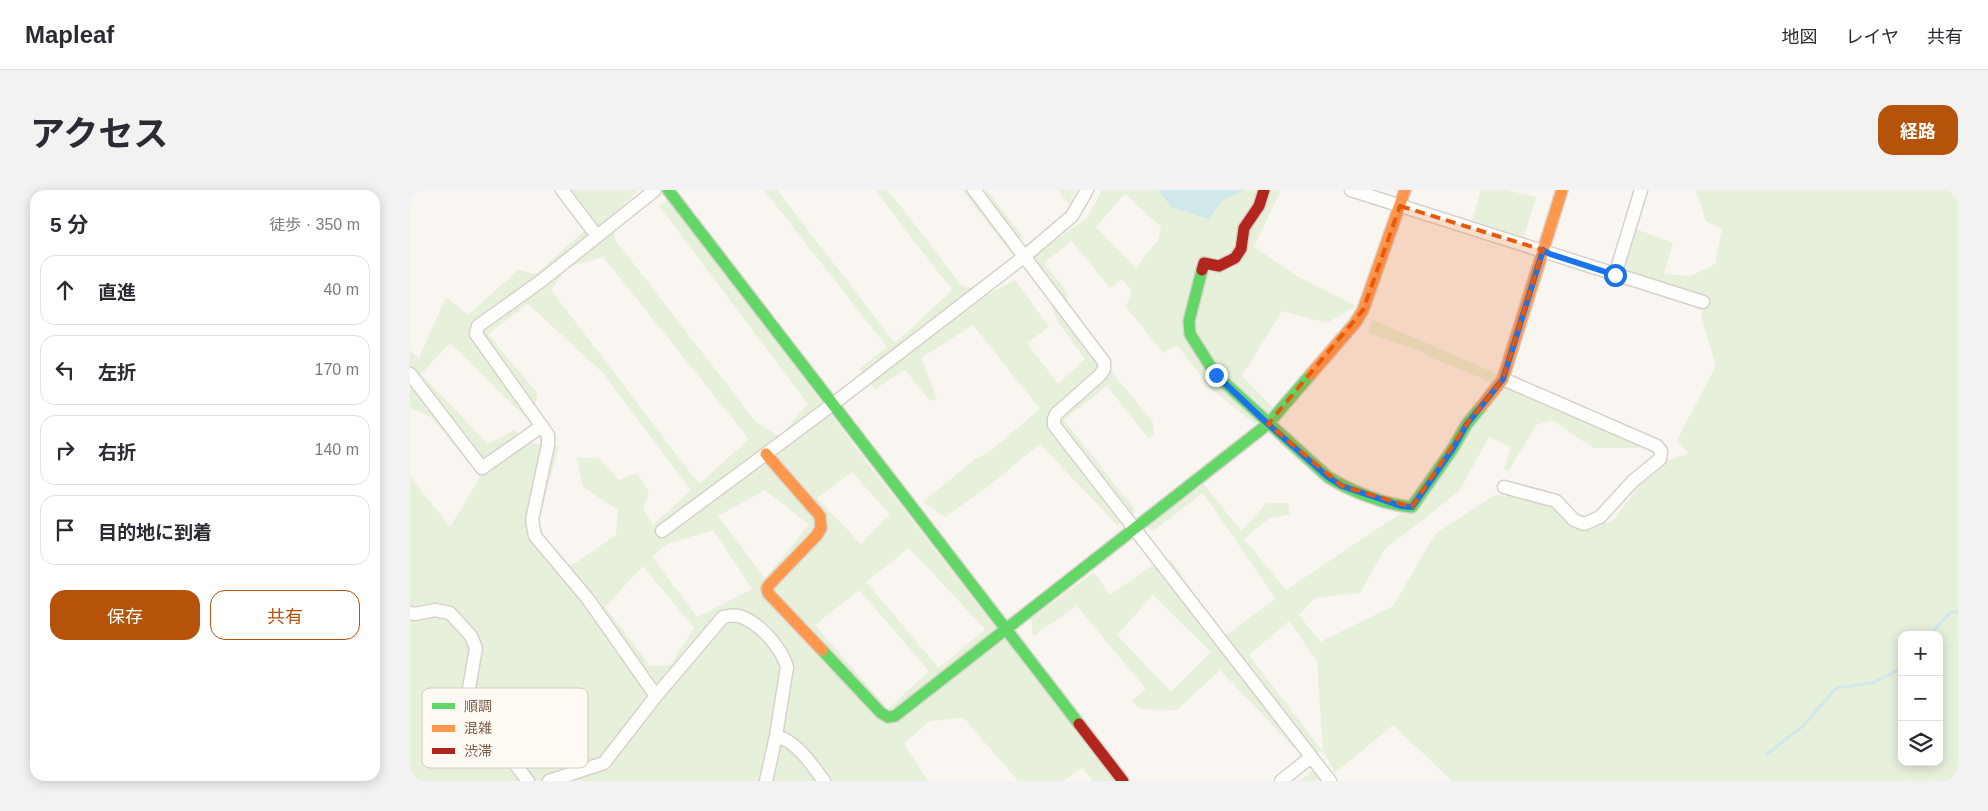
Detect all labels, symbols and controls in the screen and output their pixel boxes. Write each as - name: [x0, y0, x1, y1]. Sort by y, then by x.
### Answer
- text: Mapleaf: [25, 21, 114, 48]
- text: 地図: [1782, 27, 1818, 47]
- text: レイヤ: [1846, 27, 1899, 47]
- text: 共有: [1927, 27, 1963, 47]
- button: 経路: [1878, 105, 1958, 155]
- text: アクセス: [30, 114, 168, 153]
- text: 5 分: [50, 213, 89, 236]
- text: 徒歩 · 350 m: [269, 216, 360, 233]
- route start: [1604, 264, 1627, 287]
- icon: ahead: [51, 276, 79, 304]
- text: 40 m: [323, 281, 359, 298]
- text: 直進: [98, 282, 136, 303]
- icon: left: [51, 356, 79, 384]
- text: 170 m: [315, 361, 359, 378]
- text: 左折: [98, 362, 136, 383]
- route end: [1205, 364, 1228, 387]
- icon: right: [51, 436, 79, 464]
- text: 140 m: [315, 441, 359, 458]
- text: 右折: [98, 442, 136, 463]
- icon: arrive: [51, 516, 79, 544]
- text: 目的地に到着: [98, 522, 212, 543]
- button: 保存: [50, 590, 200, 640]
- button: 共有: [210, 590, 360, 640]
- map controls: [1898, 631, 1943, 766]
- button: +: [1898, 631, 1943, 676]
- button: −: [1898, 676, 1943, 721]
- legend: [422, 688, 588, 768]
- text: 順調: [464, 698, 492, 714]
- text: 混雑: [464, 720, 492, 736]
- button: layers: [1898, 721, 1943, 766]
- text: 渋滞: [464, 743, 492, 759]

